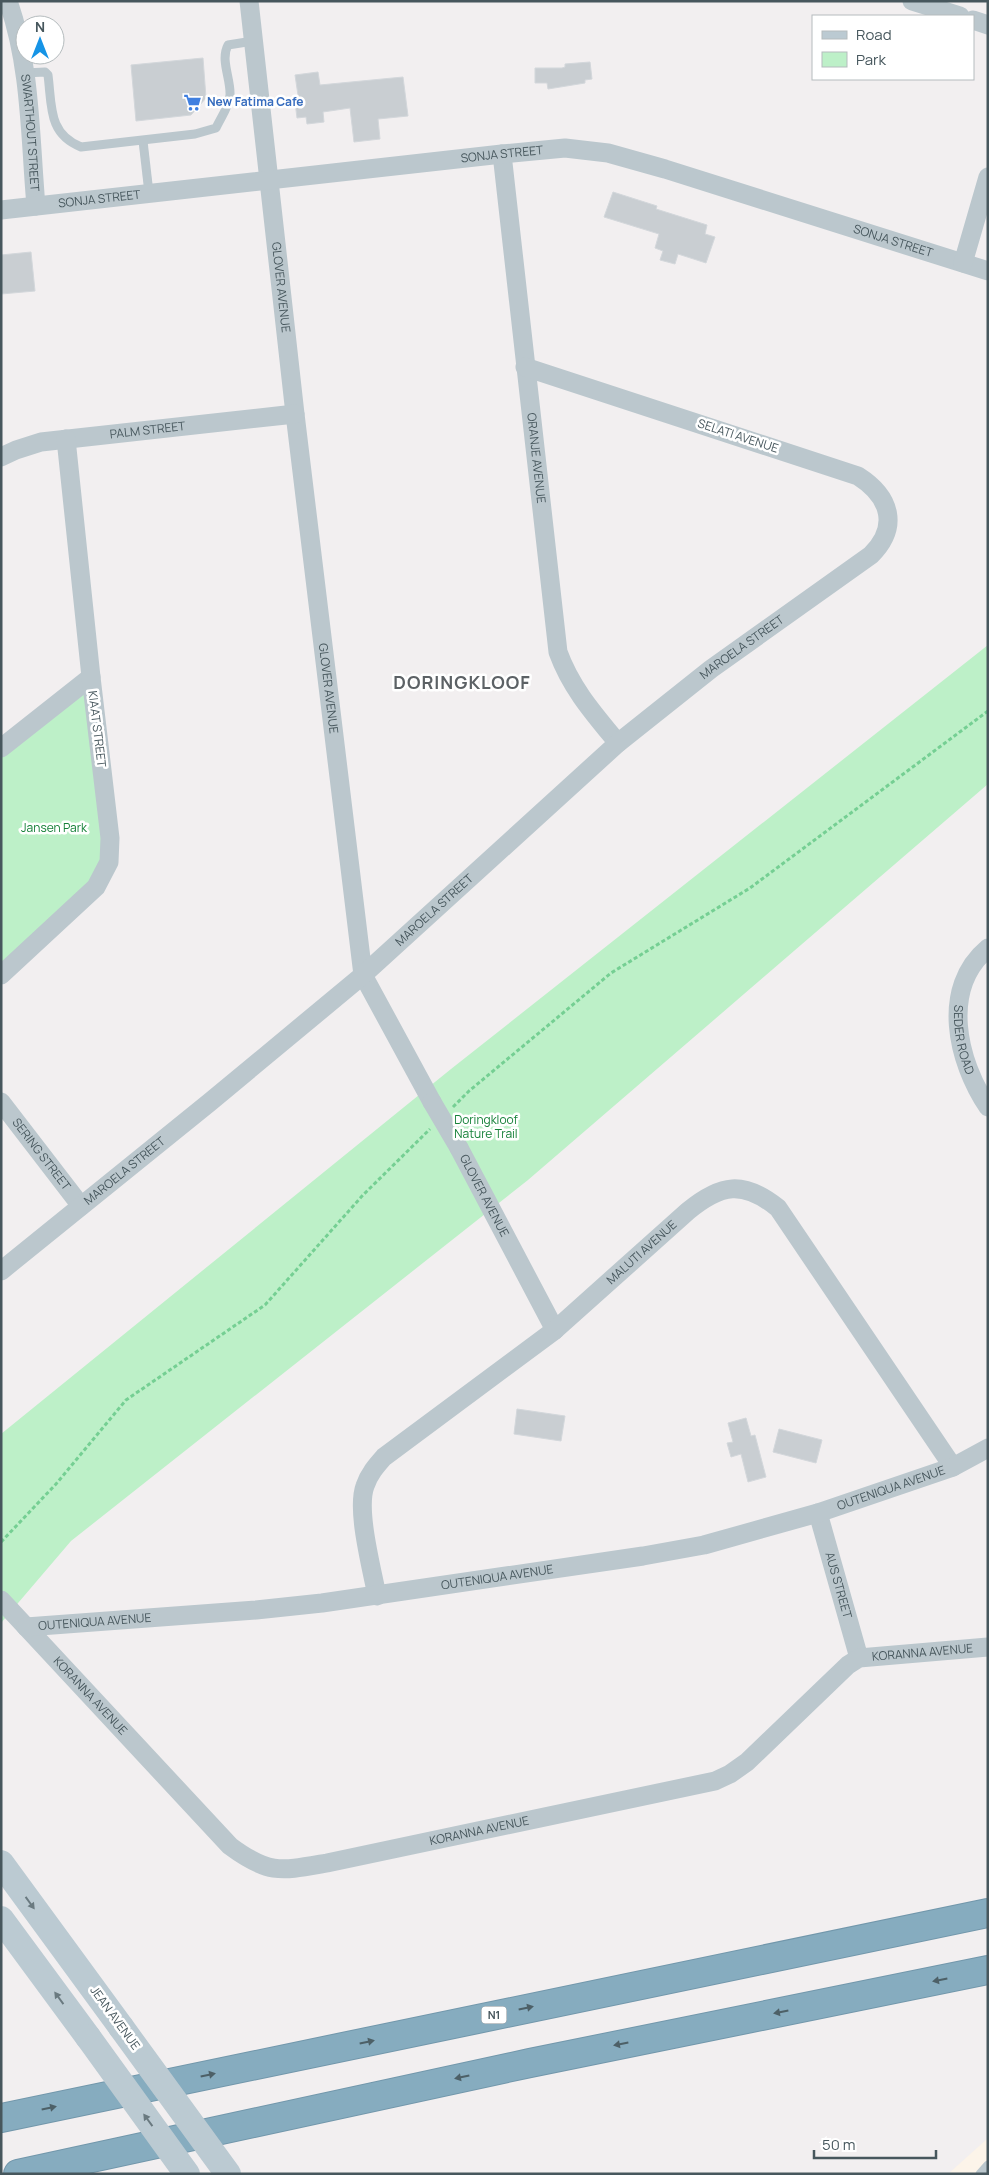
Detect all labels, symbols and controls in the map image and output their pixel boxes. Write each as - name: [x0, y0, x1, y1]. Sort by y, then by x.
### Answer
- north arrow: [15, 15, 65, 65]
- legend: [812, 15, 974, 80]
- text: N: [35, 17, 45, 36]
- text: Road: [856, 24, 892, 45]
- text: Park: [856, 49, 886, 70]
- street label: SWARTHOUT STREET: [17, 73, 44, 193]
- supermarket icon: New Fatima Cafe: [183, 92, 203, 112]
- place label: New Fatima Cafe: [207, 93, 304, 110]
- street label: SONJA STREET: [460, 141, 545, 167]
- street label: SONJA STREET: [57, 185, 142, 212]
- street label: SONJA STREET: [851, 220, 936, 261]
- street label: GLOVER AVENUE: [268, 241, 295, 334]
- street label: ORANJE AVENUE: [523, 412, 550, 504]
- street label: SELATI AVENUE: [696, 414, 781, 457]
- street label: PALM STREET: [109, 417, 187, 442]
- street label: MAROELA STREET: [696, 610, 788, 683]
- street label: GLOVER AVENUE: [315, 642, 343, 735]
- district label: DORINGKLOOF: [393, 670, 531, 694]
- street label: KIAAT STREET: [84, 690, 111, 769]
- park label: Jansen Park: [21, 819, 88, 836]
- street label: MAROELA STREET: [391, 869, 477, 950]
- street label: SEDER ROAD: [950, 1004, 979, 1077]
- park label: Doringkloof Nature Trail: [454, 1111, 519, 1142]
- street label: SERING STREET: [8, 1114, 75, 1194]
- street label: MAROELA STREET: [80, 1132, 169, 1209]
- street label: GLOVER AVENUE: [456, 1151, 513, 1240]
- street label: MALUTI AVENUE: [603, 1216, 680, 1288]
- street label: OUTENIQUA AVENUE: [835, 1461, 947, 1514]
- street label: AUS STREET: [821, 1550, 857, 1621]
- street label: OUTENIQUA AVENUE: [440, 1560, 555, 1593]
- street label: OUTENIQUA AVENUE: [38, 1609, 152, 1634]
- street label: KORANNA AVENUE: [871, 1639, 974, 1665]
- street label: KORANNA AVENUE: [50, 1653, 132, 1739]
- street label: KORANNA AVENUE: [428, 1811, 531, 1849]
- one-way arrow: [25, 1896, 35, 1910]
- one-way arrow: [932, 1976, 948, 1984]
- street label: JEAN AVENUE: [86, 1982, 144, 2053]
- one-way arrow: [54, 1991, 64, 2005]
- one-way arrow: [519, 2004, 535, 2012]
- road number: N1: [482, 2006, 506, 2024]
- one-way arrow: [773, 2008, 788, 2016]
- one-way arrow: [360, 2037, 376, 2045]
- one-way arrow: [613, 2041, 629, 2049]
- one-way arrow: [200, 2071, 216, 2079]
- one-way arrow: [454, 2074, 470, 2082]
- one-way arrow: [41, 2104, 57, 2112]
- one-way arrow: [143, 2113, 153, 2127]
- scale bar: [814, 2128, 936, 2160]
- text: 50 m: [822, 2134, 856, 2155]

